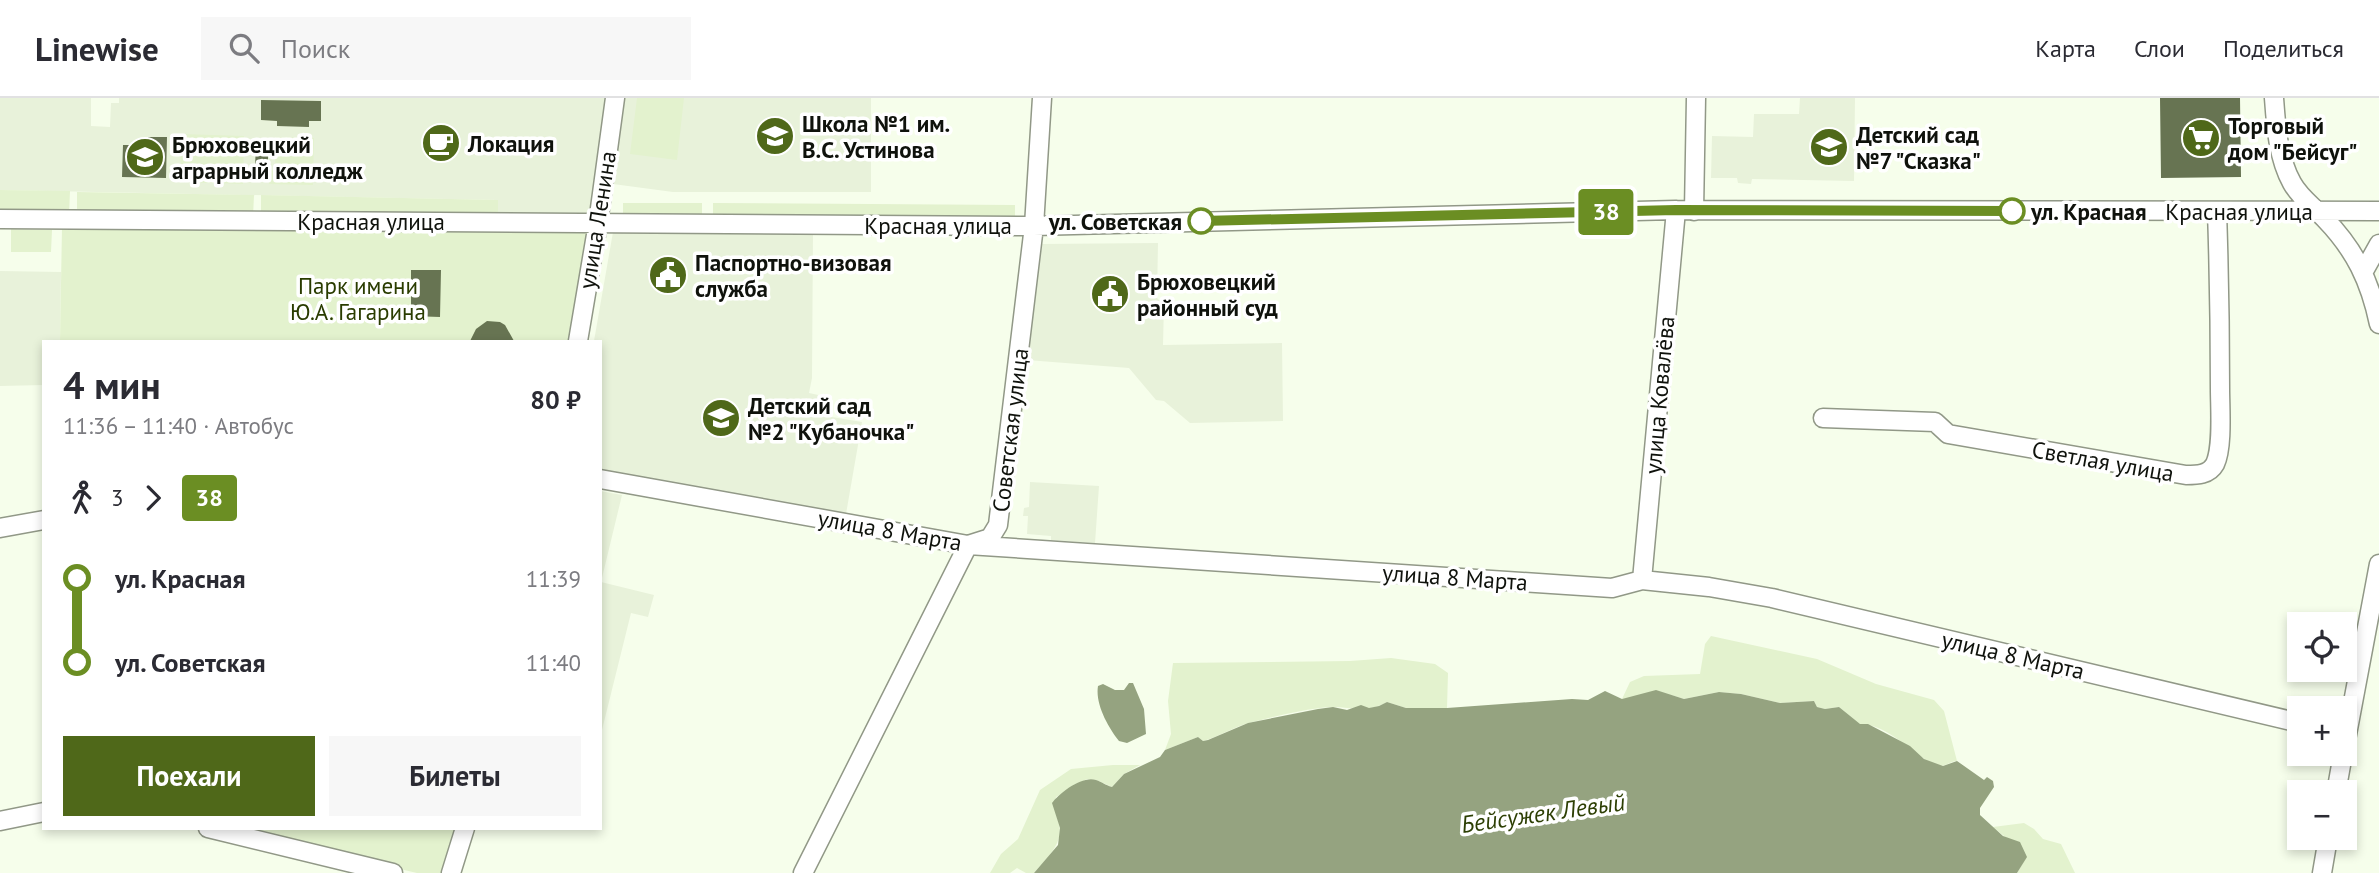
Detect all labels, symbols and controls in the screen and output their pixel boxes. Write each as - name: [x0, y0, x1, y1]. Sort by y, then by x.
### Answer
- search box: [201, 17, 691, 80]
- text: Linewise: [35, 27, 159, 70]
- icon: search: [225, 29, 263, 67]
- text: Поиск: [281, 32, 350, 65]
- text: Карта: [2035, 33, 2096, 64]
- text: Слои: [2134, 33, 2185, 64]
- text: Поделиться: [2223, 33, 2344, 64]
- place label: Школа №1 им. В.С. Устинова: [802, 109, 950, 164]
- place label: Торговый дом "Бейсуг": [2227, 111, 2358, 166]
- school or university icon: Школа №1 им. В.С. Устинова: [754, 115, 796, 157]
- supermarket icon: Торговый дом "Бейсуг": [2180, 117, 2222, 159]
- place label: Детский сад №7 "Сказка": [1856, 120, 1981, 175]
- cafe icon: Локация: [420, 122, 462, 164]
- school or university icon: Детский сад №7 "Сказка": [1808, 126, 1850, 168]
- place label: Локация: [467, 129, 554, 158]
- place label: Брюховецкий аграрный колледж: [172, 130, 364, 185]
- school or university icon: Брюховецкий аграрный колледж: [124, 136, 166, 178]
- street label: улица Ленина: [572, 149, 622, 291]
- line badge: 38: [1574, 189, 1638, 235]
- text: 38: [1592, 196, 1620, 227]
- place label: ул. Красная: [2030, 197, 2147, 226]
- street label: Красная улица: [2165, 197, 2313, 226]
- marker: ул. Красная: [1999, 198, 2025, 224]
- street label: Красная улица: [297, 207, 445, 236]
- place label: ул. Советская: [1048, 207, 1182, 236]
- marker: ул. Советская: [1188, 208, 1214, 234]
- street label: Красная улица: [864, 211, 1012, 240]
- place label: Паспортно-визовая служба: [695, 248, 892, 303]
- public building icon: Паспортно-визовая служба: [647, 254, 689, 296]
- place label: Брюховецкий районный суд: [1137, 267, 1278, 322]
- park label: Парк имени Ю.А. Гагарина: [290, 271, 426, 326]
- public building icon: Брюховецкий районный суд: [1089, 273, 1131, 315]
- street label: улица Ковалёва: [1638, 315, 1680, 475]
- street label: Советская улица: [986, 346, 1034, 514]
- text: 4 мин: [63, 360, 161, 409]
- text: 80 ₽: [530, 383, 581, 416]
- place label: Детский сад №2 "Кубаночка": [748, 391, 915, 446]
- school or university icon: Детский сад №2 "Кубаночка": [700, 397, 742, 439]
- text: 11:36 – 11:40 · Автобус: [63, 411, 294, 440]
- street label: Светлая улица: [2030, 434, 2176, 488]
- icon: walk: [63, 479, 101, 517]
- icon: forward: [134, 479, 172, 517]
- text: 38: [196, 482, 223, 513]
- text: 3: [111, 483, 124, 512]
- street label: улица 8 Марта: [816, 503, 964, 557]
- street label: улица 8 Марта: [1381, 557, 1529, 597]
- text: ул. Красная: [115, 562, 246, 595]
- text: 11:39: [526, 564, 581, 593]
- map controls: [2287, 612, 2357, 850]
- button: locate: [2287, 612, 2357, 682]
- street label: улица 8 Марта: [1939, 624, 2087, 686]
- text: ул. Советская: [115, 646, 266, 679]
- text: 11:40: [526, 648, 581, 677]
- button: +: [2287, 696, 2357, 766]
- button: Поехали: [63, 736, 315, 816]
- button: Билеты: [329, 736, 581, 816]
- button: −: [2287, 780, 2357, 850]
- water label: Бейсужек Левый: [1459, 786, 1627, 840]

